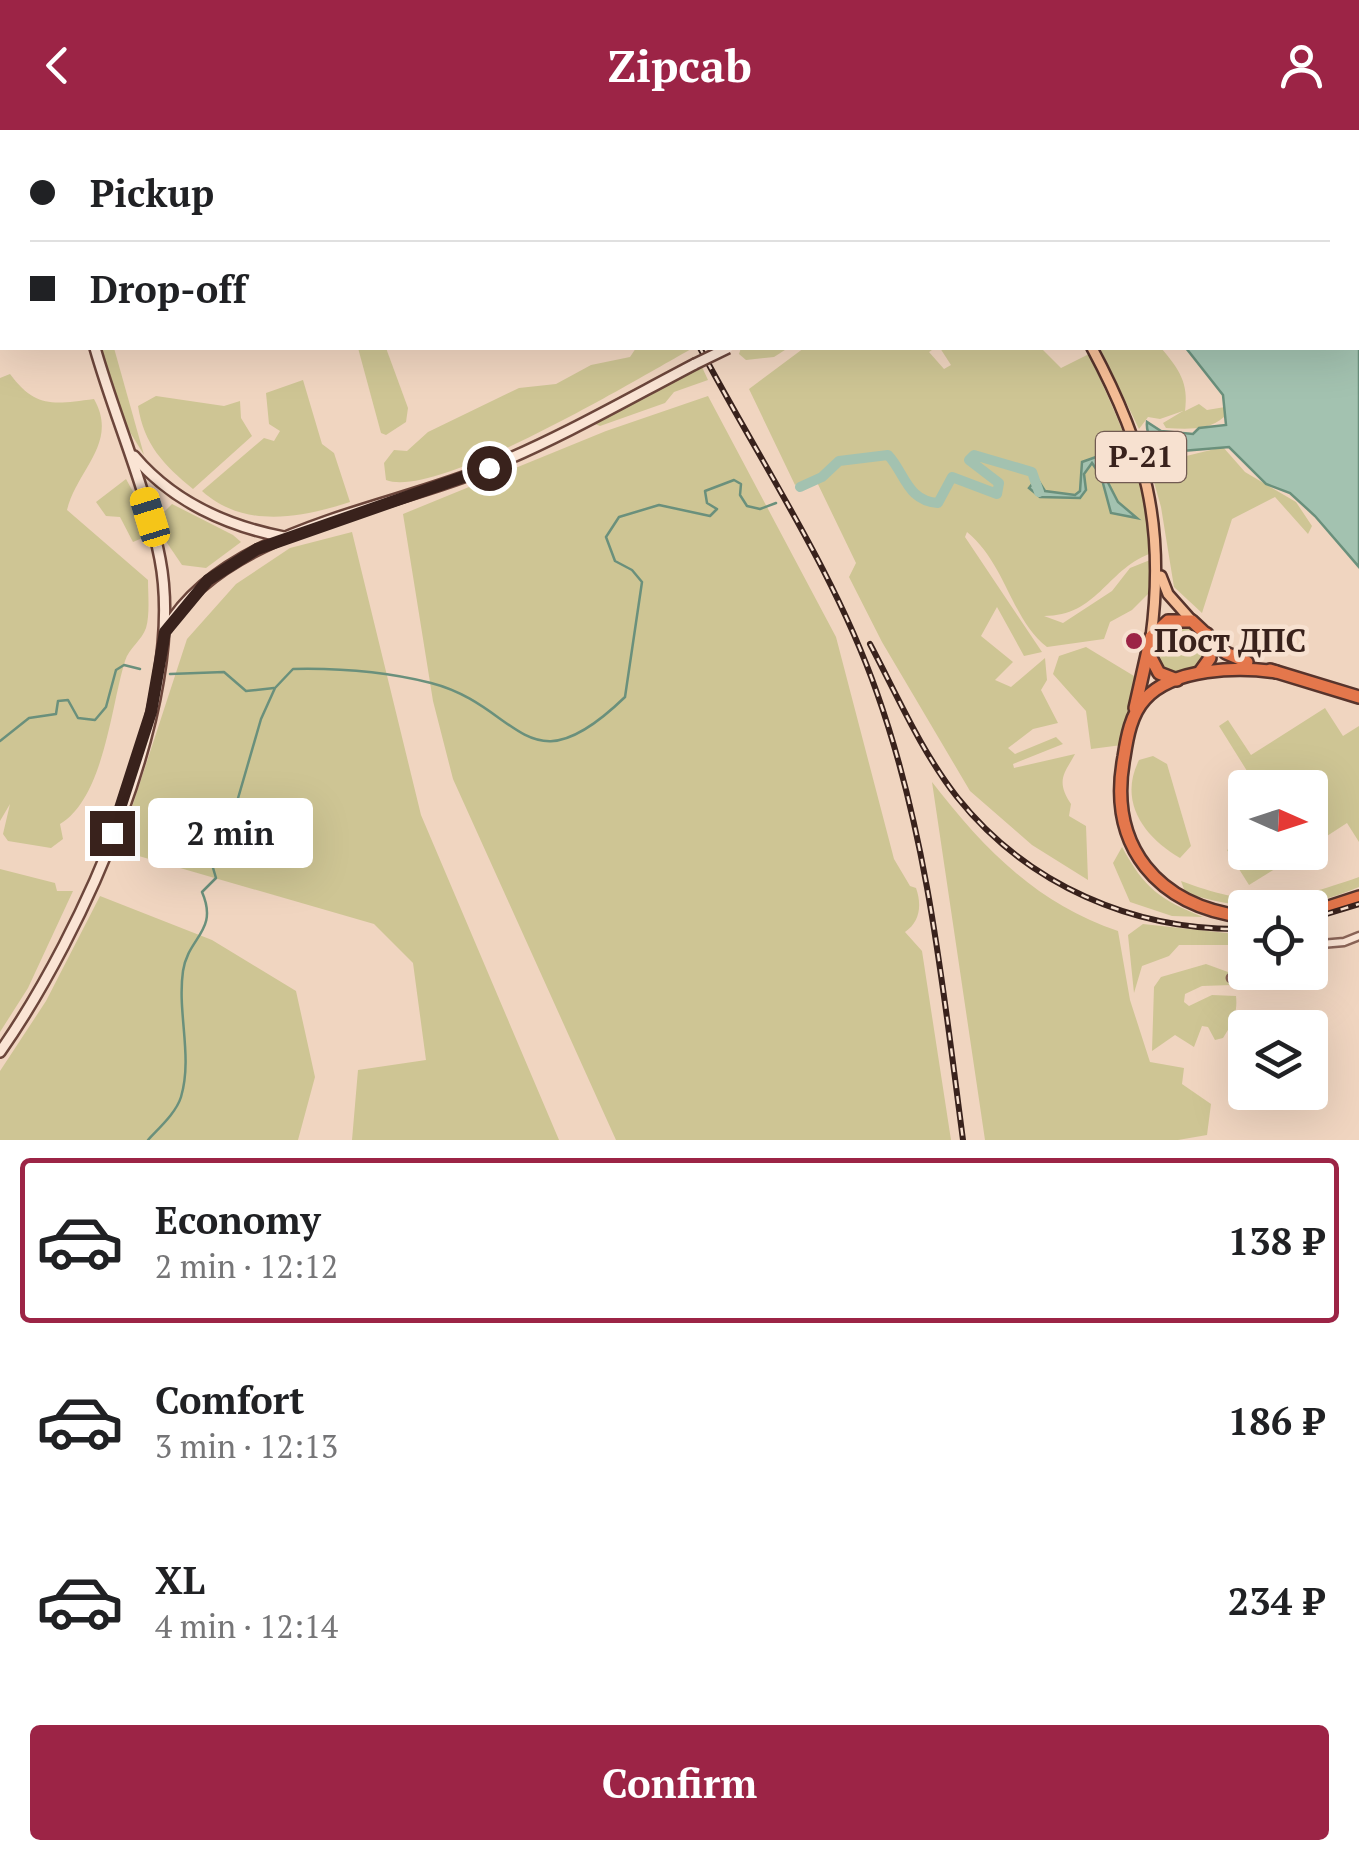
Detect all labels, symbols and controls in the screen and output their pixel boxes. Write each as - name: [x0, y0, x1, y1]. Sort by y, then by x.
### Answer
- text: Zipcab: [607, 35, 752, 95]
- icon: back: [30, 38, 85, 93]
- icon: person: [1274, 38, 1329, 93]
- text: Pickup: [90, 168, 214, 218]
- text: Drop-off: [90, 264, 247, 314]
- road number: Р-21: [1096, 432, 1186, 482]
- route start: [467, 446, 512, 491]
- car: [127, 484, 173, 550]
- place label: Пост ДПС: [1154, 619, 1306, 661]
- marker: Пост ДПС: [1123, 630, 1145, 652]
- north arrow: [1228, 770, 1328, 870]
- map controls: [1228, 770, 1328, 1110]
- callout: 2 min: [147, 798, 312, 868]
- route end: [90, 811, 135, 856]
- text: 2 min: [187, 812, 274, 854]
- button: locate: [1228, 890, 1328, 990]
- button: layers: [1228, 1010, 1328, 1110]
- text: Economy: [155, 1195, 321, 1245]
- icon: car: [35, 1196, 125, 1286]
- text: 138 ₽: [1228, 1216, 1324, 1266]
- text: 2 min · 12:12: [155, 1245, 338, 1287]
- text: Comfort: [155, 1375, 304, 1425]
- icon: car: [35, 1376, 125, 1466]
- text: 186 ₽: [1228, 1396, 1324, 1446]
- text: 3 min · 12:13: [155, 1425, 338, 1467]
- text: XL: [155, 1555, 205, 1605]
- icon: car: [35, 1556, 125, 1646]
- text: 234 ₽: [1228, 1576, 1324, 1626]
- text: 4 min · 12:14: [155, 1605, 338, 1647]
- button: Confirm: [30, 1725, 1329, 1840]

